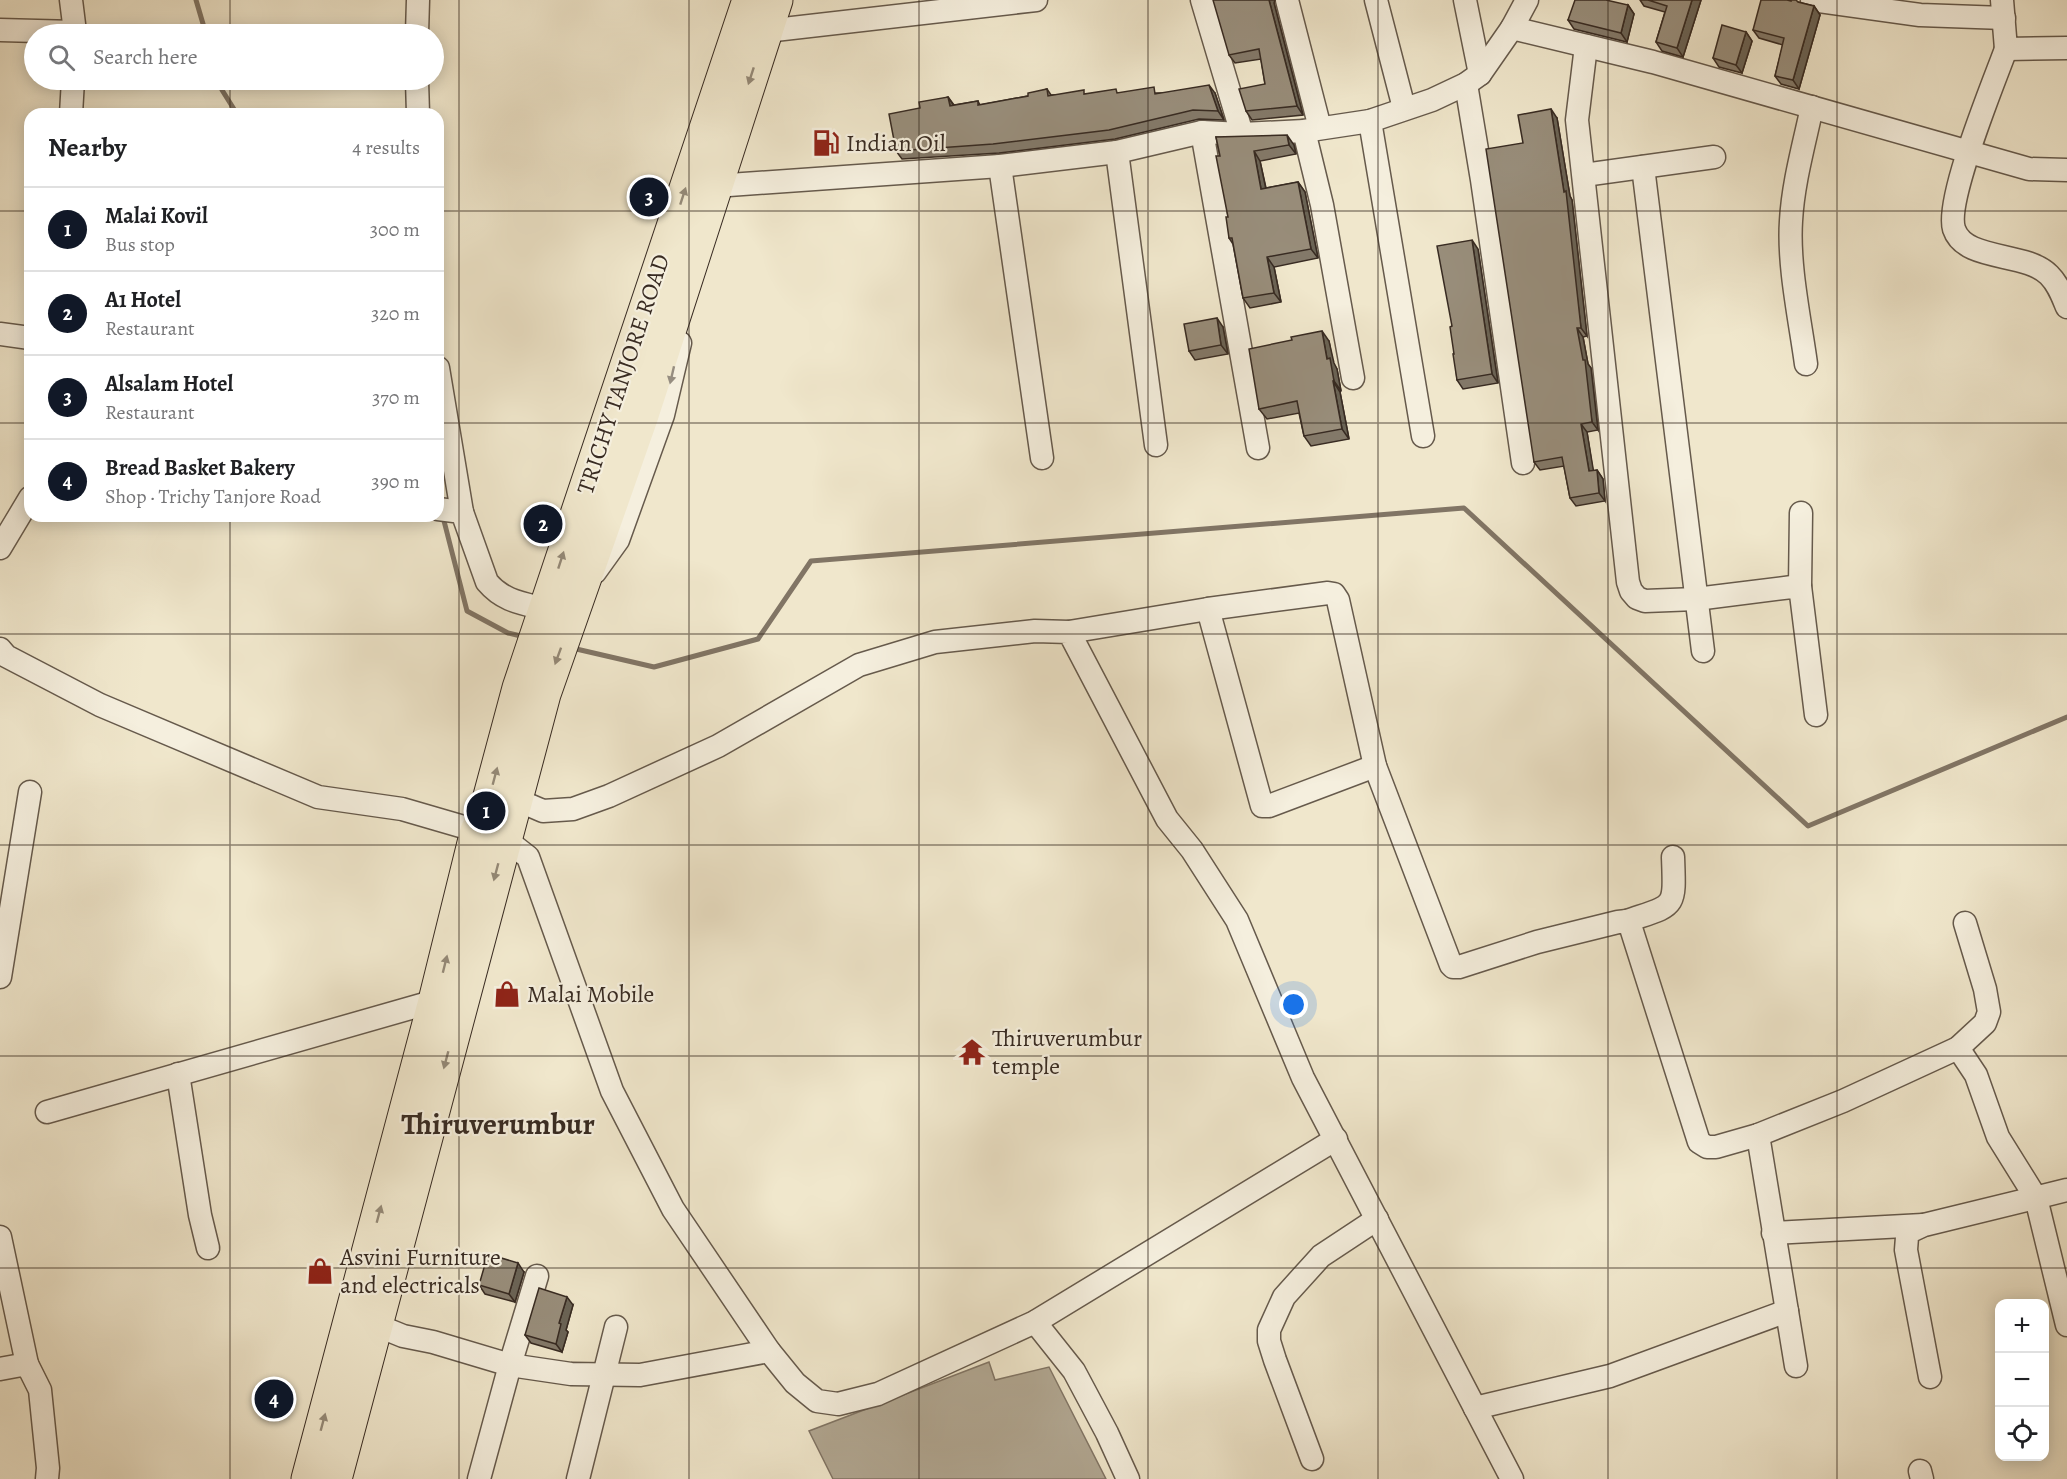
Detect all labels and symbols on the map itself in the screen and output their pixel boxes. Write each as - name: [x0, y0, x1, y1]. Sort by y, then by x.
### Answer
- one-way arrow: [746, 67, 755, 85]
- place label: Indian Oil: [846, 127, 946, 159]
- fuel station icon: Indian Oil: [811, 128, 841, 158]
- pin: 3: [630, 174, 668, 220]
- one-way arrow: [678, 187, 688, 205]
- street label: TRICHY TANJORE ROAD: [569, 250, 677, 498]
- one-way arrow: [667, 366, 677, 384]
- pin: 2: [524, 502, 562, 546]
- one-way arrow: [557, 551, 566, 569]
- one-way arrow: [552, 647, 562, 665]
- one-way arrow: [491, 767, 500, 785]
- pin: 1: [466, 788, 506, 834]
- one-way arrow: [491, 863, 500, 881]
- one-way arrow: [440, 955, 450, 973]
- place label: Malai Mobile: [527, 978, 654, 1010]
- shop icon: Malai Mobile: [492, 979, 522, 1009]
- your location: [1279, 990, 1308, 1019]
- place label: Thiruverumbur temple: [992, 1022, 1142, 1082]
- temple icon: Thiruverumbur temple: [957, 1037, 987, 1067]
- one-way arrow: [441, 1052, 450, 1070]
- district label: Thiruverumbur: [401, 1104, 595, 1144]
- one-way arrow: [375, 1205, 384, 1223]
- place label: Asvini Furniture and electricals: [339, 1241, 501, 1301]
- shop icon: Asvini Furniture and electricals: [305, 1256, 335, 1286]
- pin: 4: [254, 1376, 294, 1422]
- one-way arrow: [319, 1413, 329, 1432]

